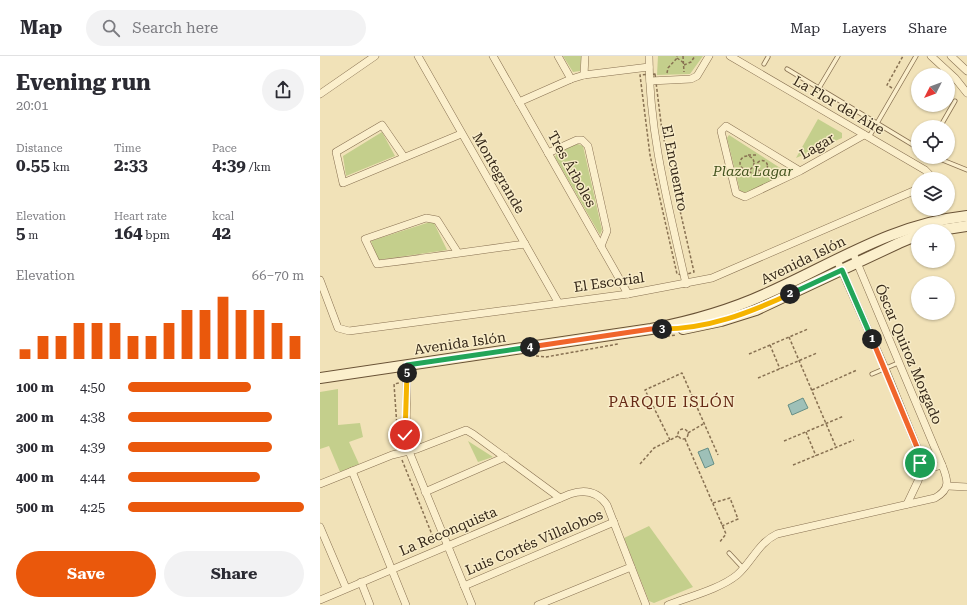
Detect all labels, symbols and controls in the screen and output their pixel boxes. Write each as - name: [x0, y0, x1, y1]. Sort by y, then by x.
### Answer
- search box: [86, 10, 366, 46]
- text: Map: [20, 16, 62, 39]
- icon: search: [100, 17, 122, 39]
- text: Search here: [132, 19, 218, 37]
- text: Map: [790, 20, 820, 36]
- text: Layers: [842, 20, 886, 36]
- text: Share: [908, 20, 947, 36]
- north arrow: [911, 68, 955, 112]
- map controls: [911, 68, 955, 320]
- button: share: [262, 69, 304, 111]
- text: Evening run: [16, 70, 151, 95]
- street label: La Flor del Aire: [791, 72, 888, 138]
- text: 20:01: [16, 98, 48, 113]
- button: locate: [911, 120, 955, 164]
- street label: El Encuentro: [659, 123, 691, 213]
- street label: Tres Árboles: [545, 128, 600, 210]
- street label: Montegrande: [469, 130, 529, 216]
- street label: Lagar: [797, 130, 837, 162]
- text: Distance: [16, 142, 63, 155]
- text: Time: [114, 142, 141, 155]
- text: Pace: [212, 142, 237, 155]
- text: 0.55: [16, 155, 50, 175]
- text: 2:33: [114, 155, 148, 175]
- text: 4:39: [212, 155, 246, 175]
- text: km: [50, 161, 70, 174]
- text: /km: [246, 161, 271, 174]
- park label: Plaza Lagar: [712, 163, 793, 179]
- button: layers: [911, 172, 955, 216]
- text: Elevation: [16, 210, 66, 223]
- text: Heart rate: [114, 210, 167, 223]
- text: kcal: [212, 210, 234, 223]
- text: 5: [16, 223, 26, 243]
- text: 164: [114, 223, 143, 243]
- text: 42: [212, 223, 231, 243]
- button: +: [911, 224, 955, 268]
- text: m: [26, 229, 38, 242]
- text: bpm: [143, 229, 170, 242]
- street label: Avenida Islón: [758, 233, 848, 287]
- text: Elevation: [16, 268, 75, 283]
- text: 66–70 m: [252, 268, 304, 283]
- street label: El Escorial: [573, 269, 646, 295]
- button: −: [911, 276, 955, 320]
- street label: Óscar Quiroz Morgado: [872, 281, 946, 427]
- pin: 2: [780, 284, 800, 304]
- text: 2: [787, 287, 793, 300]
- pin: 3: [652, 319, 672, 339]
- text: 3: [659, 322, 665, 335]
- street label: Avenida Islón: [413, 329, 507, 357]
- pin: 1: [862, 329, 882, 349]
- text: 1: [869, 332, 875, 345]
- pin: 4: [520, 337, 540, 357]
- text: 4: [527, 340, 533, 353]
- pin: 5: [397, 363, 417, 383]
- text: 5: [404, 366, 410, 379]
- text: 100 m: [16, 380, 54, 395]
- text: 4:50: [80, 380, 105, 395]
- district label: PARQUE ISLÓN: [608, 392, 736, 411]
- text: 200 m: [16, 410, 54, 425]
- text: 4:38: [80, 410, 105, 425]
- pin: [388, 418, 422, 452]
- icon: check: [394, 424, 416, 446]
- text: 300 m: [16, 440, 54, 455]
- text: 4:39: [80, 440, 105, 455]
- pin: [903, 446, 937, 480]
- icon: arrive: [909, 452, 931, 474]
- text: 400 m: [16, 470, 54, 485]
- text: 4:44: [80, 470, 105, 485]
- text: 500 m: [16, 500, 54, 515]
- text: 4:25: [80, 500, 105, 515]
- street label: La Reconquista: [397, 503, 499, 559]
- street label: Luis Cortés Villalobos: [463, 506, 605, 578]
- button: Save: [16, 551, 156, 597]
- button: Share: [164, 551, 304, 597]

